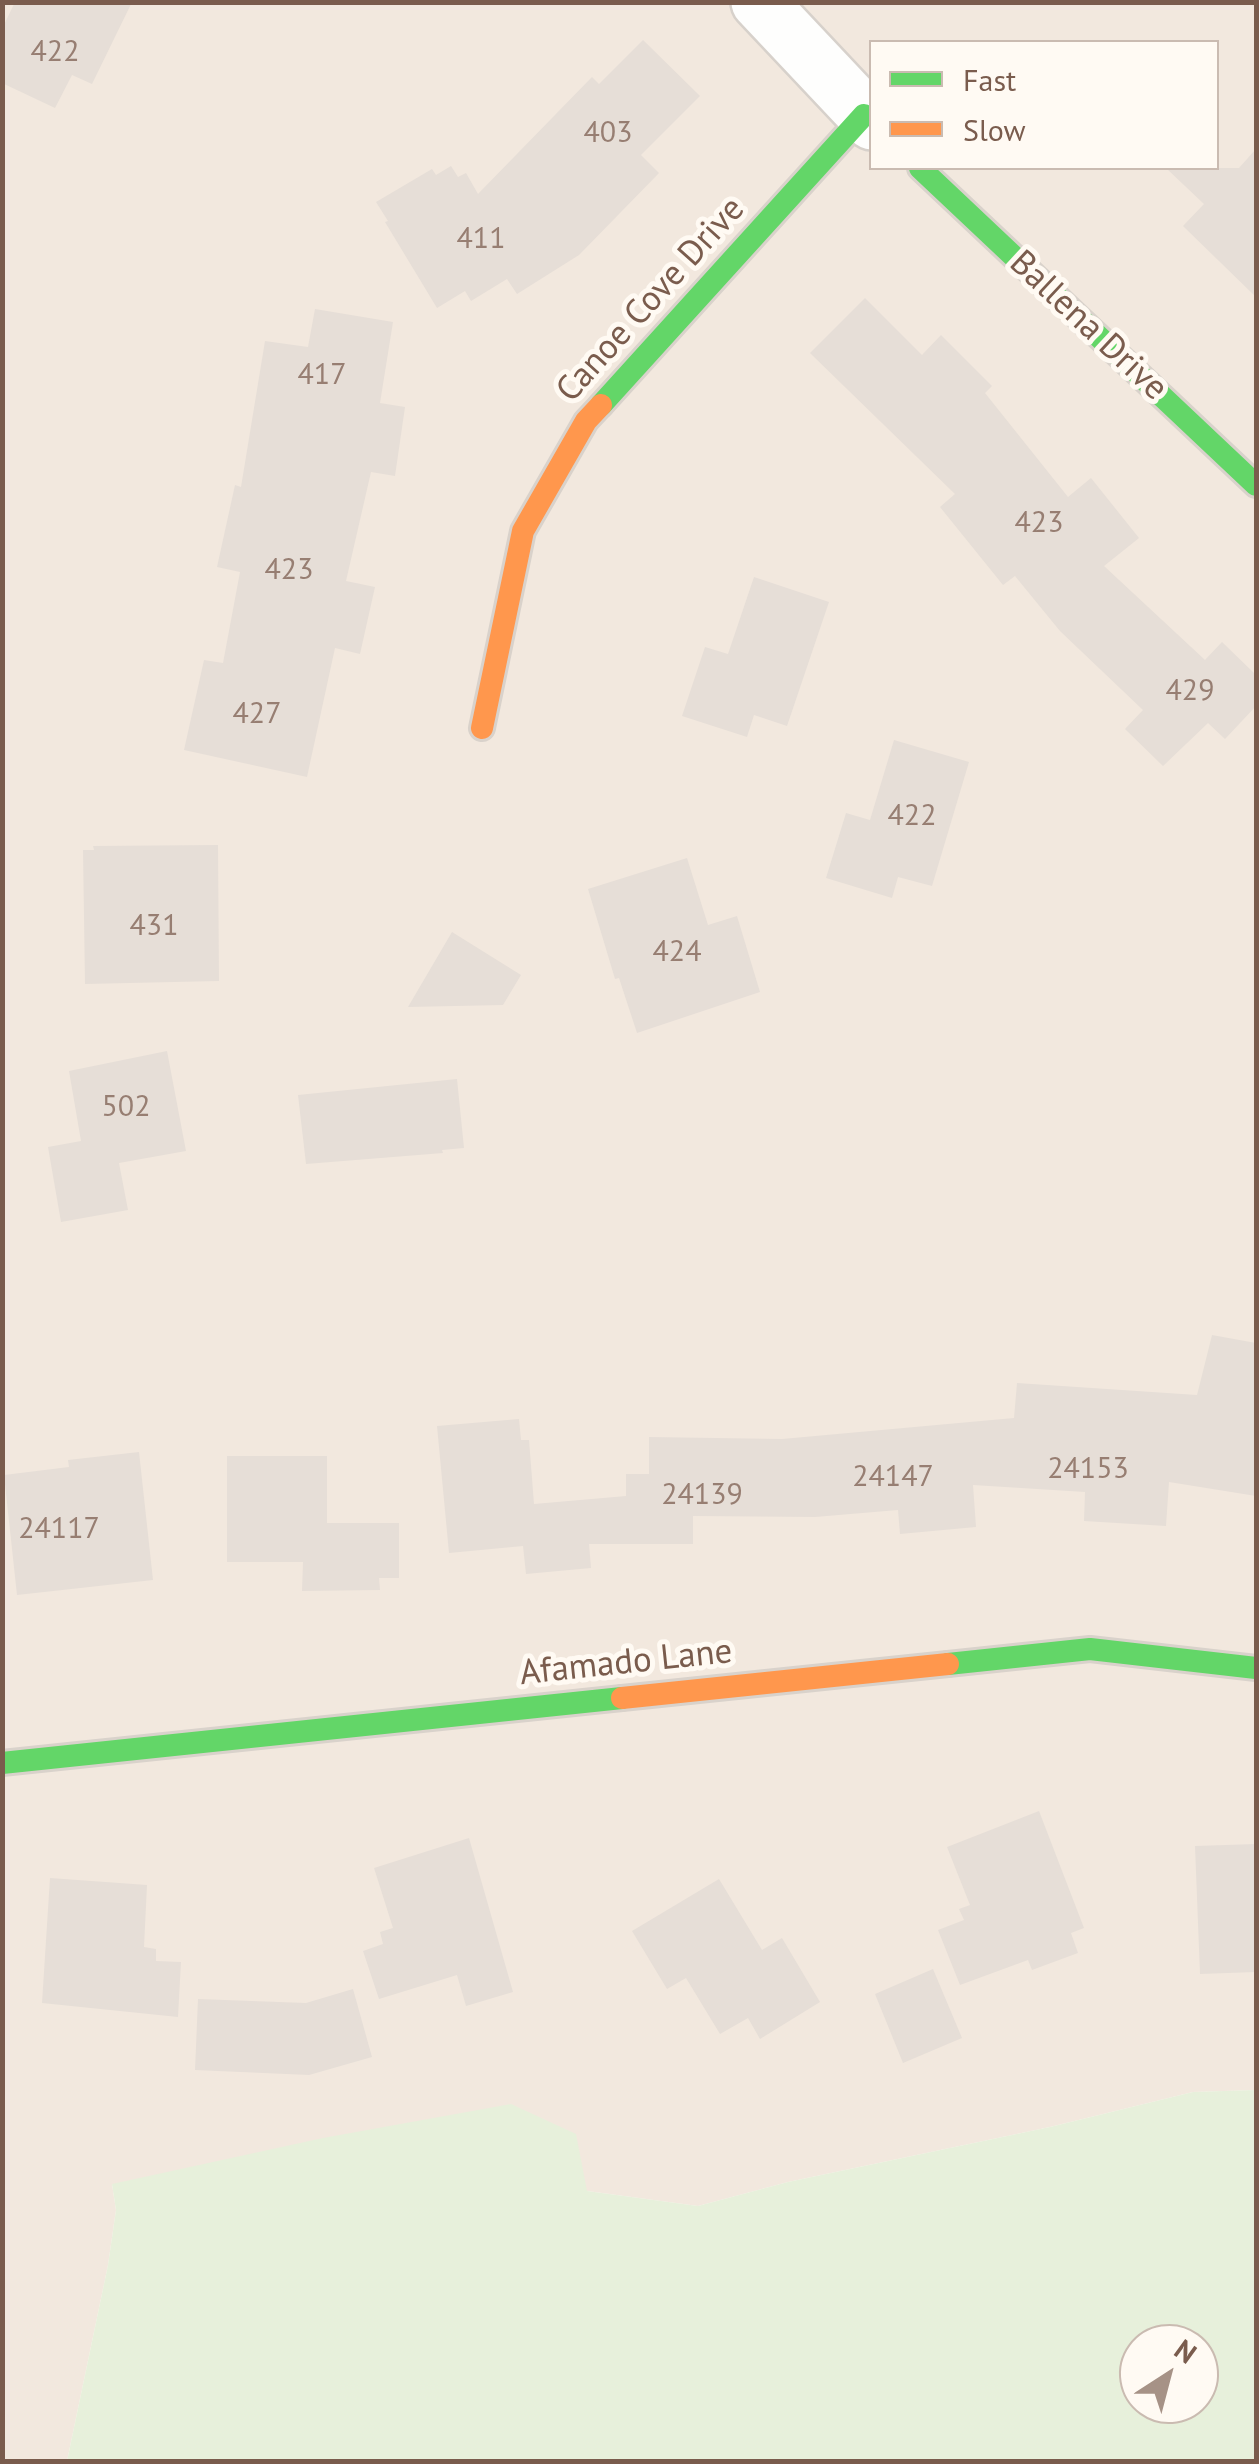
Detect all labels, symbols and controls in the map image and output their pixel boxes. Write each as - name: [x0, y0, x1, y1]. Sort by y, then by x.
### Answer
- house number: 422: [30, 34, 80, 70]
- legend: [869, 40, 1219, 170]
- text: Fast: [963, 60, 1016, 99]
- text: Slow: [963, 110, 1026, 149]
- house number: 403: [583, 115, 633, 151]
- street label: Canoe Cove Drive: [548, 189, 754, 411]
- house number: 411: [456, 221, 506, 257]
- street label: Ballena Drive: [1000, 242, 1176, 410]
- house number: 417: [297, 357, 347, 393]
- house number: 423: [1014, 505, 1064, 541]
- house number: 423: [264, 552, 314, 588]
- house number: 429: [1165, 673, 1215, 709]
- house number: 427: [232, 696, 282, 732]
- house number: 422: [887, 798, 937, 834]
- house number: 431: [129, 908, 179, 944]
- house number: 424: [652, 934, 702, 970]
- house number: 502: [101, 1089, 151, 1125]
- house number: 24153: [1047, 1451, 1129, 1487]
- house number: 24147: [852, 1459, 934, 1495]
- house number: 24139: [661, 1477, 743, 1513]
- house number: 24117: [18, 1511, 100, 1547]
- street label: Afamado Lane: [518, 1631, 734, 1695]
- north arrow: [1119, 2324, 1219, 2424]
- text: N: [1167, 2331, 1204, 2371]

